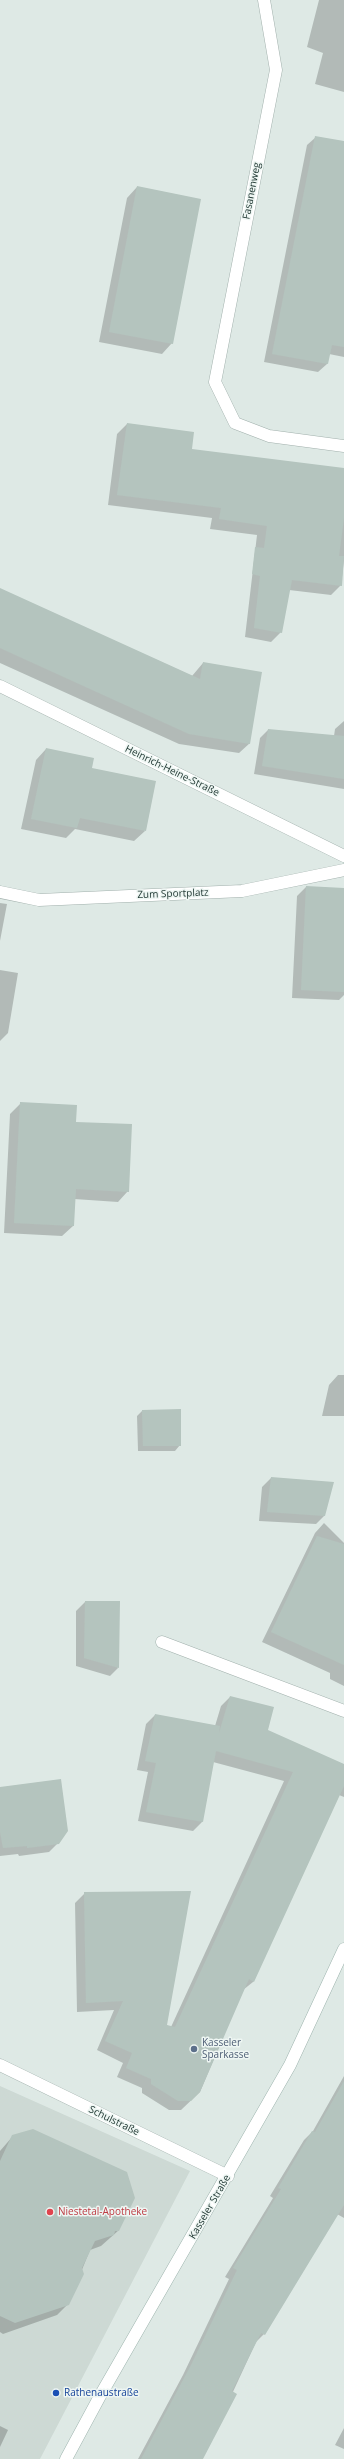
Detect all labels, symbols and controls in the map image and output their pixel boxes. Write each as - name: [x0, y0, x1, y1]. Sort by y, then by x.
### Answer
- street label: Fasanenweg: [241, 162, 263, 220]
- street label: Heinrich-Heine-Straße: [123, 743, 221, 799]
- street label: Zum Sportplatz: [137, 887, 209, 901]
- place label: Kasseler Sparkasse: [202, 2037, 249, 2060]
- marker: Kasseler Sparkasse: [189, 2044, 199, 2054]
- street label: Schulstraße: [87, 2104, 141, 2138]
- street label: Kasseler Straße: [187, 2173, 233, 2241]
- place label: Niestetal-Apotheke: [58, 2206, 147, 2218]
- marker: Niestetal-Apotheke: [45, 2207, 55, 2217]
- place label: Rathenaustraße: [64, 2387, 139, 2399]
- marker: Rathenaustraße: [51, 2388, 61, 2398]

